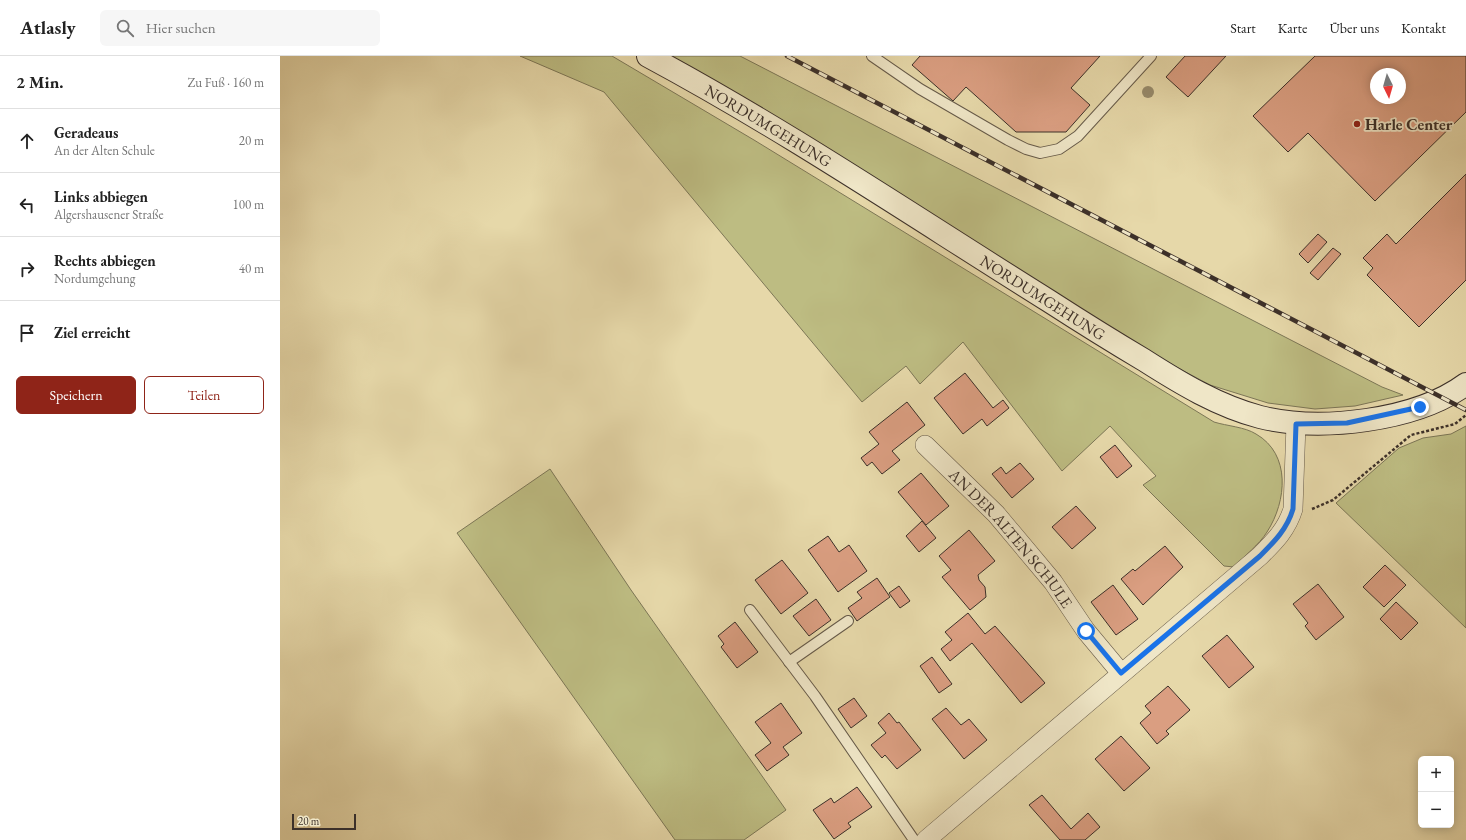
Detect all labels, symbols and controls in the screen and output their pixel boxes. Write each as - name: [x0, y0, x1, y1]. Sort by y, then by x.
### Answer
- search box: [100, 10, 380, 46]
- text: Atlasly: [20, 15, 76, 40]
- icon: search: [114, 17, 136, 39]
- text: Hier suchen: [146, 18, 216, 37]
- text: Start: [1230, 19, 1256, 37]
- text: Karte: [1278, 19, 1307, 37]
- text: Über uns: [1329, 19, 1379, 37]
- text: Kontakt: [1401, 19, 1446, 37]
- north arrow: [1370, 68, 1406, 104]
- text: 2 Min.: [16, 71, 63, 93]
- text: Zu Fuß · 160 m: [187, 74, 264, 91]
- street label: NORDUMGEHUNG: [701, 80, 836, 172]
- place label: Harle Center: [1365, 114, 1453, 135]
- marker: Harle Center: [1352, 119, 1362, 129]
- text: Geradeaus: [54, 123, 118, 142]
- icon: ahead: [16, 130, 38, 152]
- text: 20 m: [239, 132, 264, 149]
- text: An der Alten Schule: [54, 142, 155, 159]
- text: Links abbiegen: [54, 187, 148, 206]
- icon: left: [16, 194, 38, 216]
- text: 100 m: [233, 196, 264, 213]
- text: Algershausener Straße: [54, 206, 164, 223]
- street label: NORDUMGEHUNG: [976, 250, 1110, 345]
- text: Rechts abbiegen: [54, 251, 156, 270]
- icon: right: [16, 258, 38, 280]
- text: 40 m: [239, 260, 264, 277]
- text: Nordumgehung: [54, 270, 135, 287]
- icon: arrive: [16, 322, 38, 344]
- text: Ziel erreicht: [54, 323, 130, 342]
- button: Speichern: [16, 376, 136, 414]
- button: Teilen: [144, 376, 264, 414]
- route end: [1411, 398, 1429, 416]
- street label: AN DER ALTEN SCHULE: [944, 463, 1077, 612]
- route start: [1077, 622, 1095, 640]
- map controls: [1418, 756, 1454, 828]
- button: +: [1418, 756, 1454, 792]
- button: −: [1418, 792, 1454, 828]
- scale bar: [292, 812, 356, 831]
- text: 20 m: [298, 814, 319, 828]

